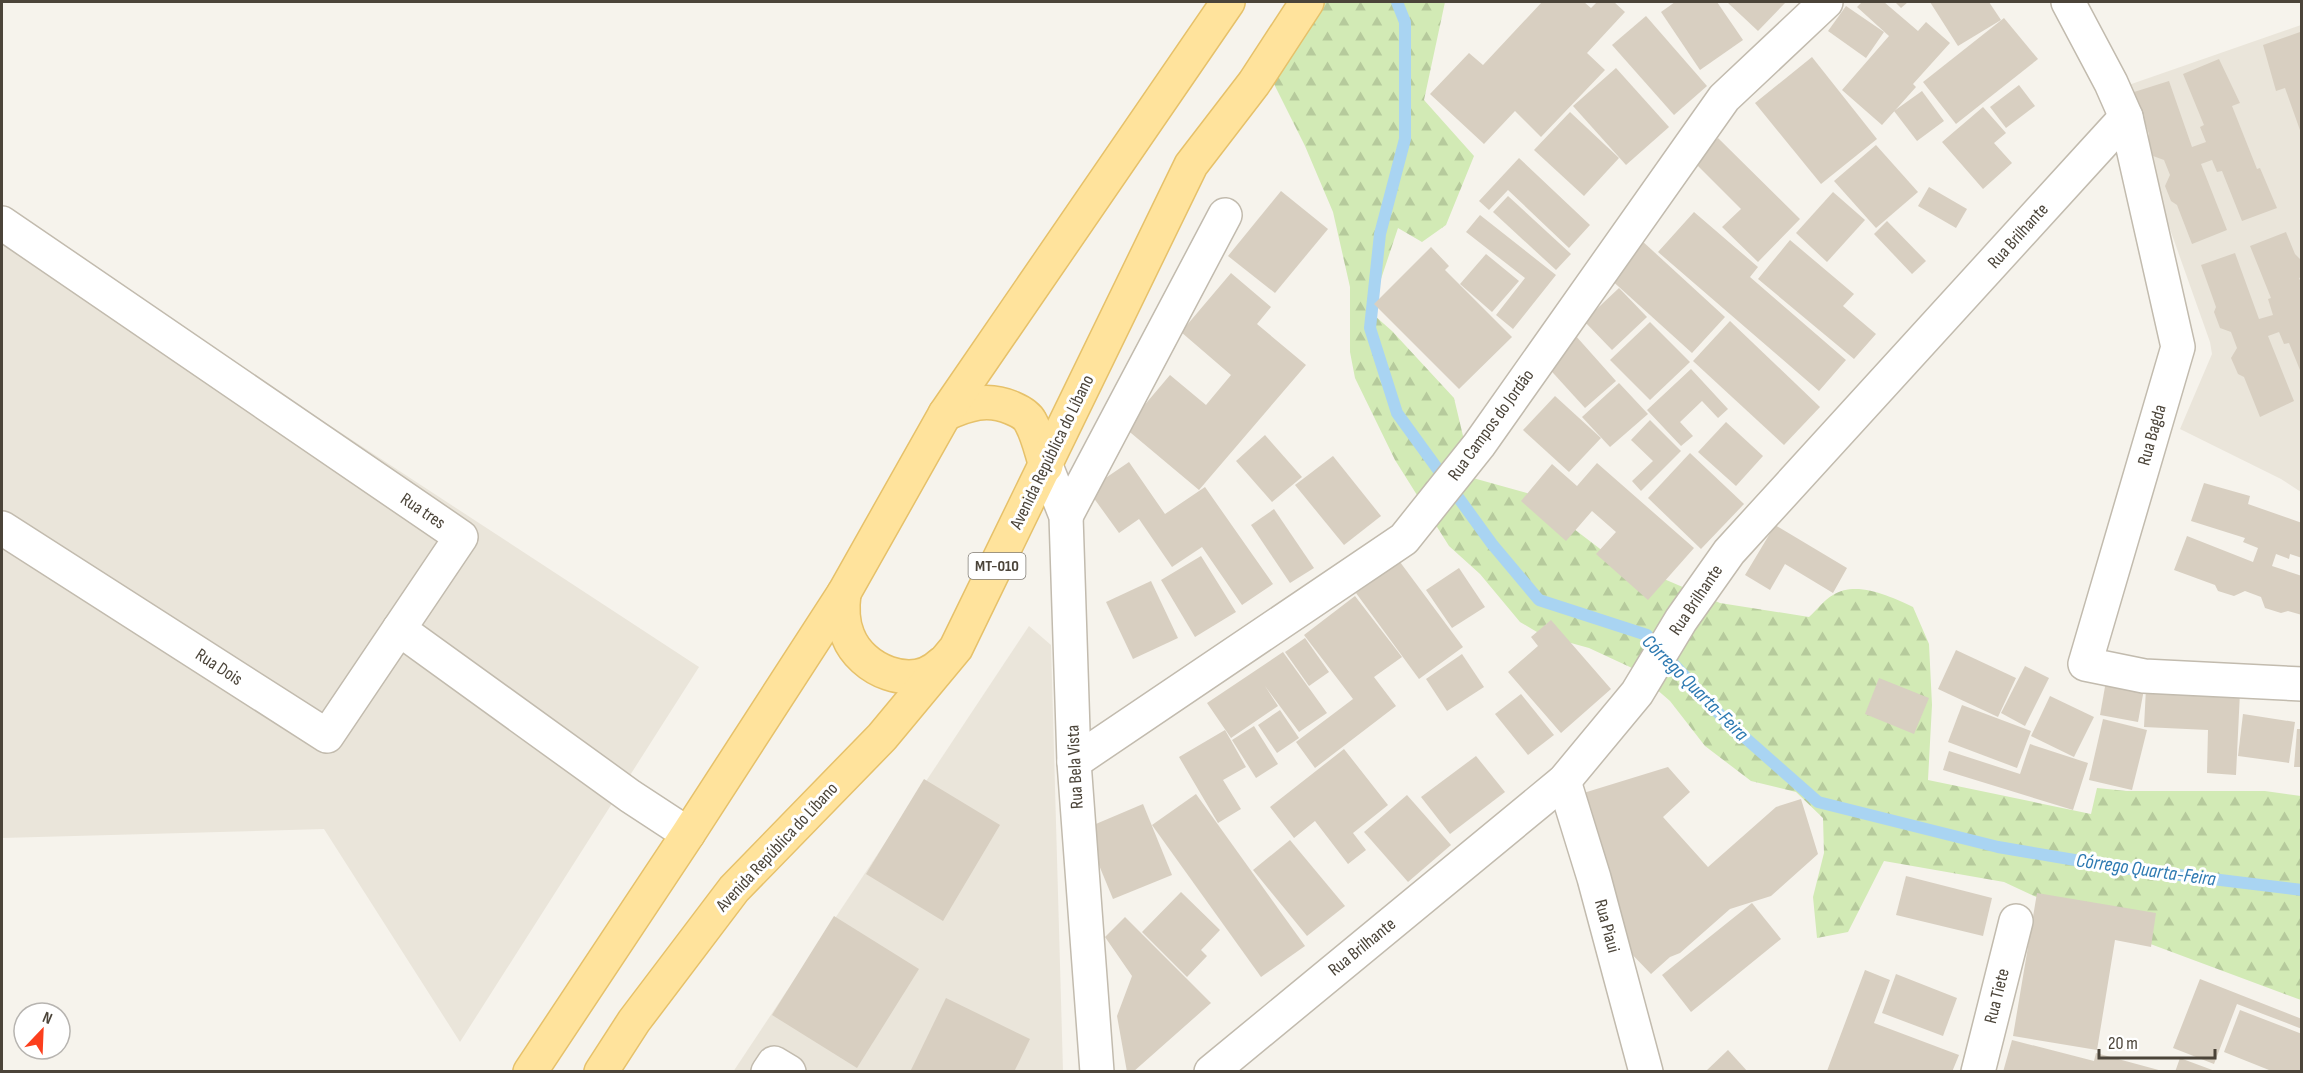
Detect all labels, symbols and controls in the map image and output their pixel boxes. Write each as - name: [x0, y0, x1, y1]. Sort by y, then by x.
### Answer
- street label: Rua Brilhante: [1983, 199, 2053, 273]
- street label: Rua Campos do Jordão: [1444, 365, 1538, 485]
- street label: Avenida República do Líbano: [1005, 371, 1098, 533]
- street label: Rua Bagda: [2133, 402, 2171, 468]
- street label: Rua tres: [397, 488, 449, 534]
- road number: MT-010: [968, 553, 1026, 579]
- street label: Rua Brilhante: [1665, 561, 1727, 639]
- water label: Córrego Quarta-Feira: [1637, 630, 1753, 746]
- street label: Rua Dois: [192, 644, 246, 690]
- street label: Rua Bela Vista: [1062, 724, 1088, 810]
- street label: Avenida República do Líbano: [711, 778, 842, 917]
- water label: Córrego Quarta-Feira: [2075, 848, 2217, 892]
- street label: Rua Piaui: [1590, 897, 1624, 955]
- street label: Rua Brilhante: [1324, 913, 1400, 981]
- street label: Rua Tiete: [1980, 966, 2014, 1026]
- north arrow: [12, 1001, 72, 1061]
- text: N: [40, 1008, 55, 1029]
- scale bar: [2099, 1022, 2214, 1060]
- text: 20 m: [2108, 1033, 2138, 1054]

